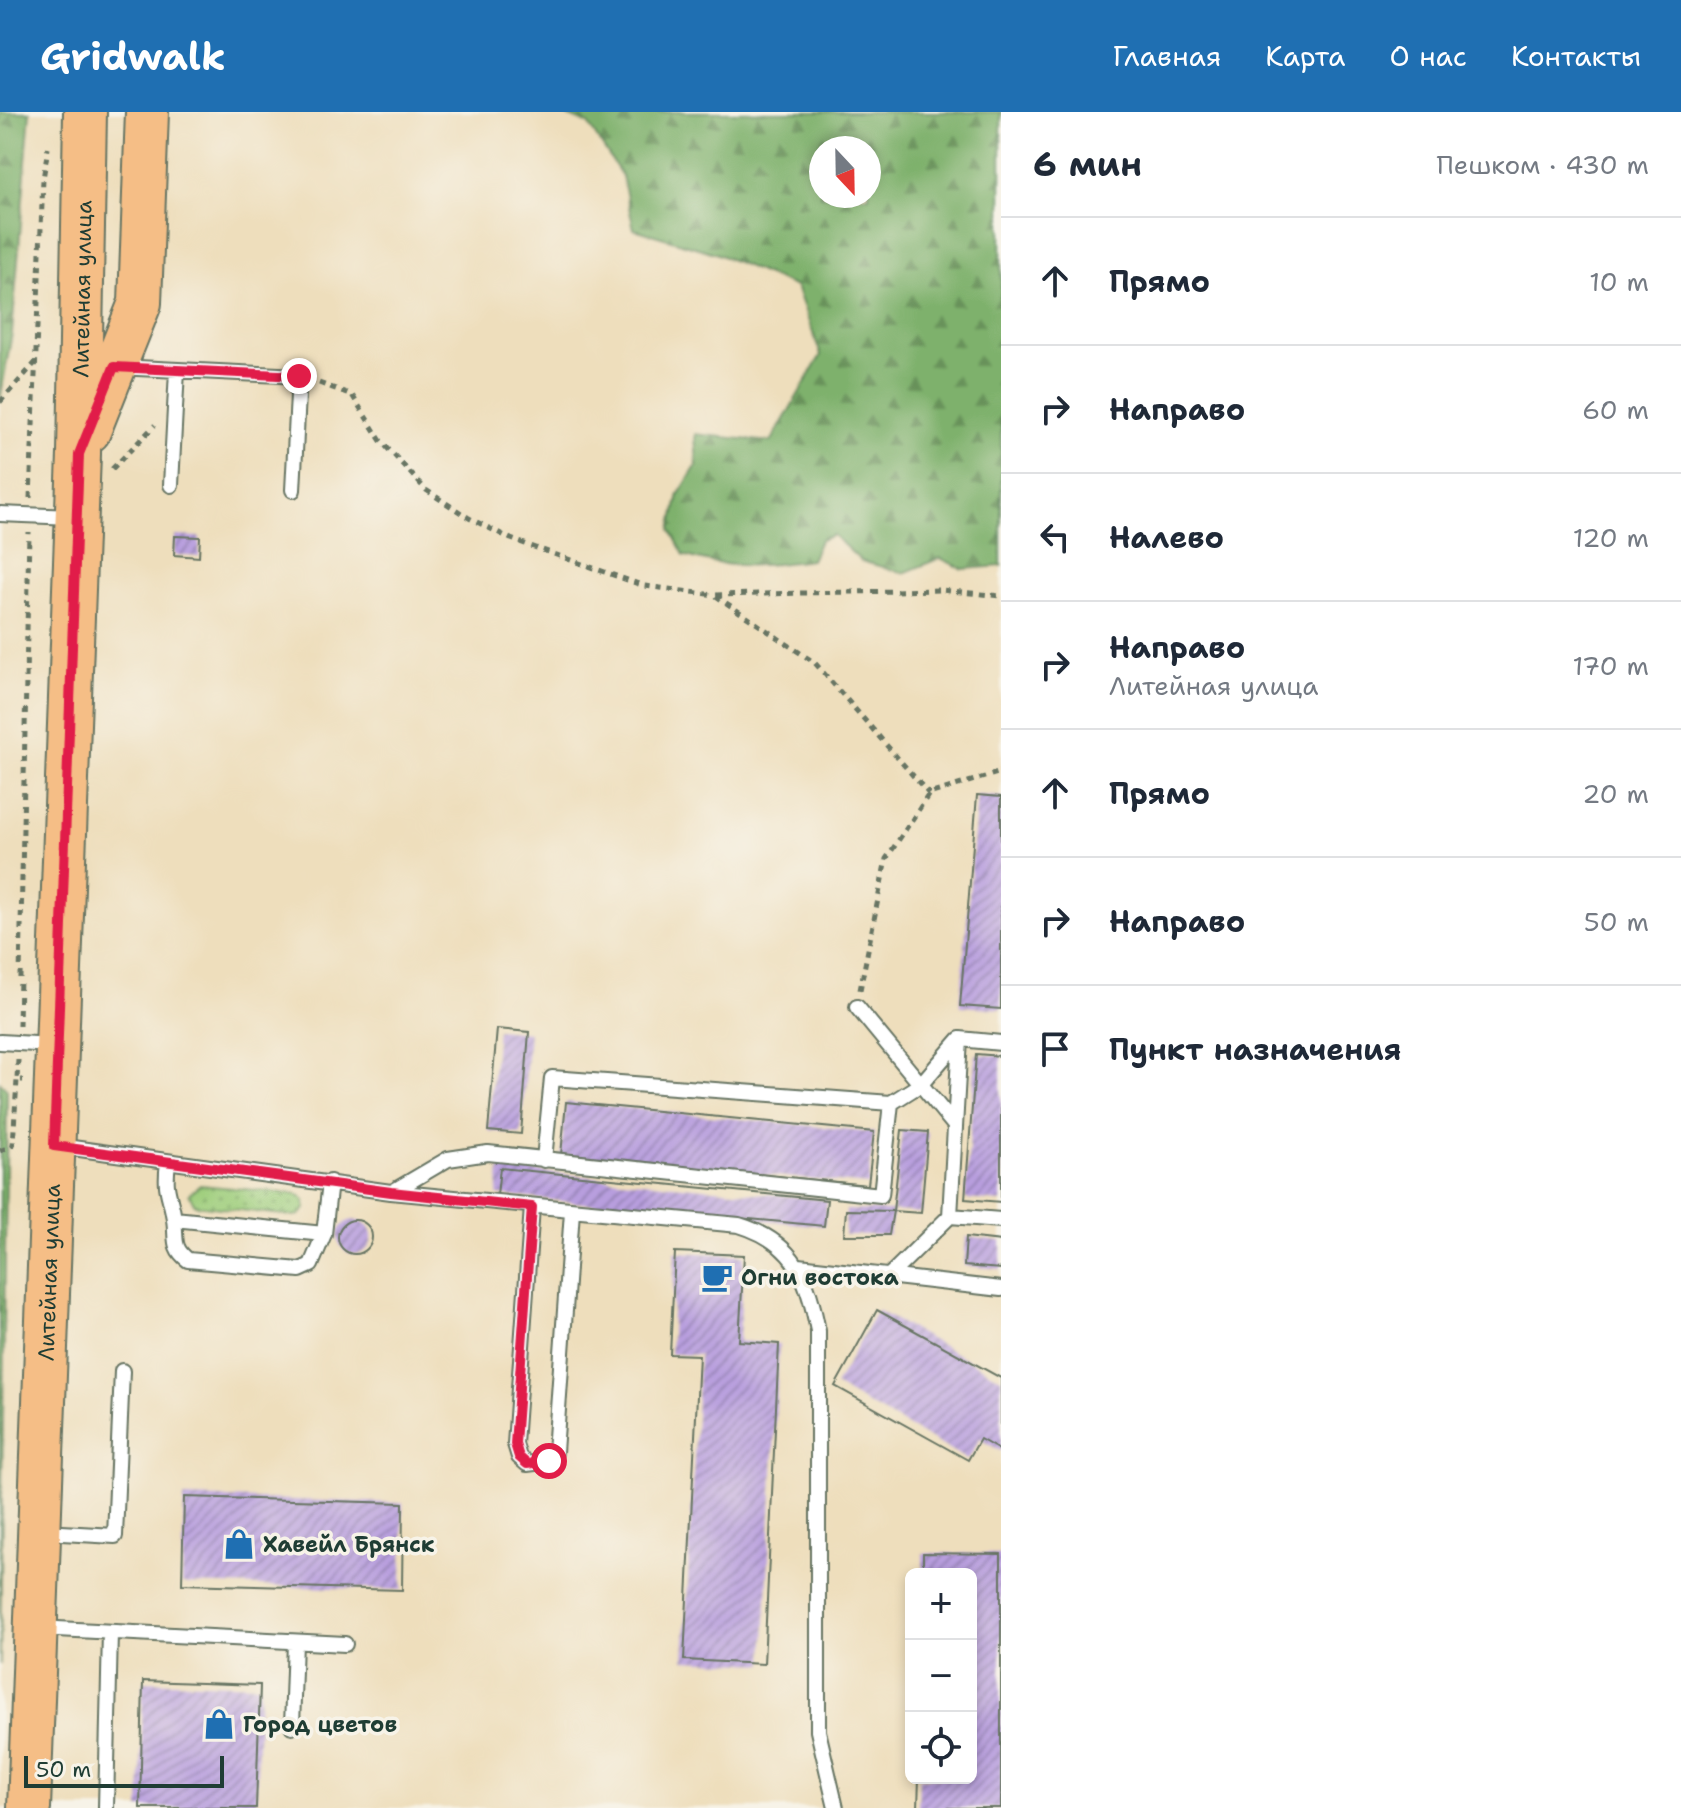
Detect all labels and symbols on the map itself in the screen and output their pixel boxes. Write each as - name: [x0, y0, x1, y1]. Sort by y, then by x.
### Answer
- north arrow: [809, 136, 881, 208]
- street label: Литейная улица: [66, 200, 98, 378]
- route end: [281, 358, 317, 394]
- street label: Литейная улица: [32, 1183, 67, 1362]
- cafe icon: Огни востока: [700, 1260, 734, 1294]
- place label: Огни востока: [741, 1263, 899, 1292]
- route start: [531, 1443, 567, 1479]
- shop icon: Хавейл Брянск: [222, 1527, 256, 1561]
- place label: Хавейл Брянск: [263, 1530, 435, 1559]
- shop icon: Город цветов: [202, 1707, 236, 1741]
- place label: Город цветов: [243, 1710, 397, 1739]
- scale bar: [24, 1752, 224, 1788]

